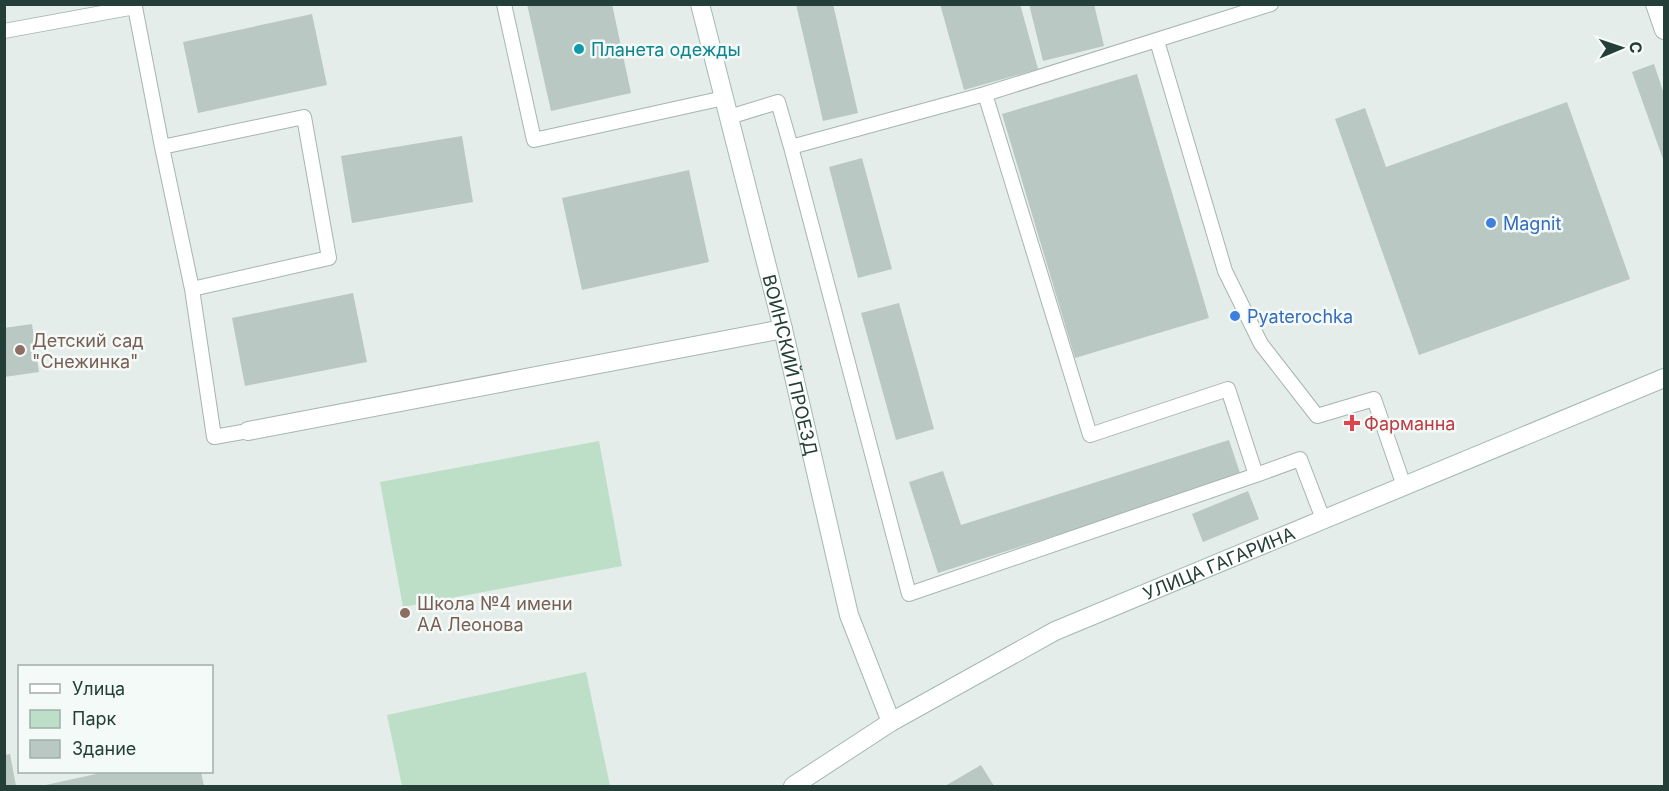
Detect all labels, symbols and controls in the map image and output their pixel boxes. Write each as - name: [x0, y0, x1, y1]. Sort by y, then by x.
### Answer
- north arrow: [1591, 18, 1651, 78]
- place label: Планета одежды: [591, 39, 741, 60]
- text: С: [1626, 41, 1646, 54]
- marker: Планета одежды: [572, 42, 586, 56]
- place label: Magnit: [1503, 213, 1561, 234]
- marker: Magnit: [1484, 216, 1498, 230]
- street label: ВОИНСКИЙ ПРОЕЗД: [759, 272, 822, 457]
- place label: Pyaterochka: [1247, 306, 1353, 327]
- marker: Pyaterochka: [1228, 309, 1242, 323]
- place label: Детский сад "Снежинка": [32, 330, 144, 372]
- marker: Детский сад "Снежинка": [13, 343, 27, 357]
- place label: Фарманна: [1364, 413, 1455, 434]
- marker: Фарманна: [1345, 416, 1359, 430]
- street label: УЛИЦА ГАГАРИНА: [1140, 522, 1298, 604]
- place label: Школа №4 имени АА Леонова: [417, 593, 573, 635]
- marker: Школа №4 имени АА Леонова: [398, 606, 412, 620]
- legend: [18, 665, 213, 773]
- text: Улица: [72, 678, 125, 699]
- text: Парк: [72, 708, 117, 729]
- text: Здание: [72, 738, 136, 759]

